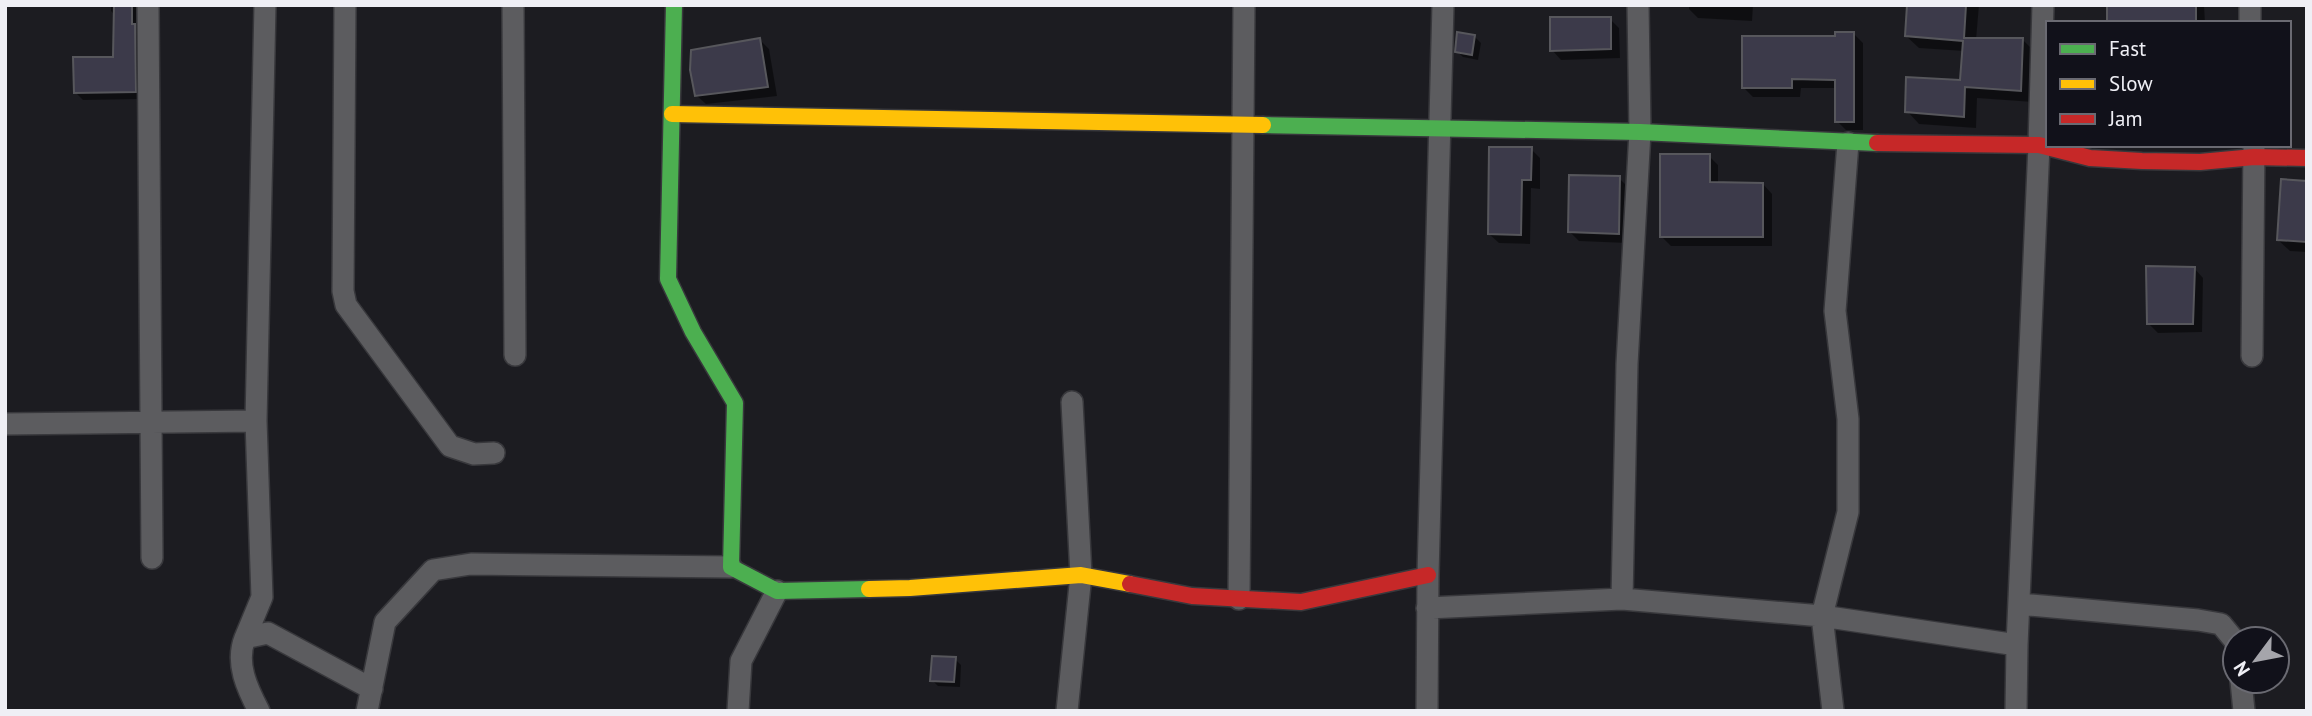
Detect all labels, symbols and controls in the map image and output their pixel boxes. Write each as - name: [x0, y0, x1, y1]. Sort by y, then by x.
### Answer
- legend: [2046, 21, 2291, 147]
- text: Fast: [2109, 35, 2146, 62]
- text: Slow: [2109, 70, 2153, 97]
- text: Jam: [2108, 105, 2143, 132]
- north arrow: [2221, 625, 2291, 695]
- text: N: [2228, 657, 2255, 681]

